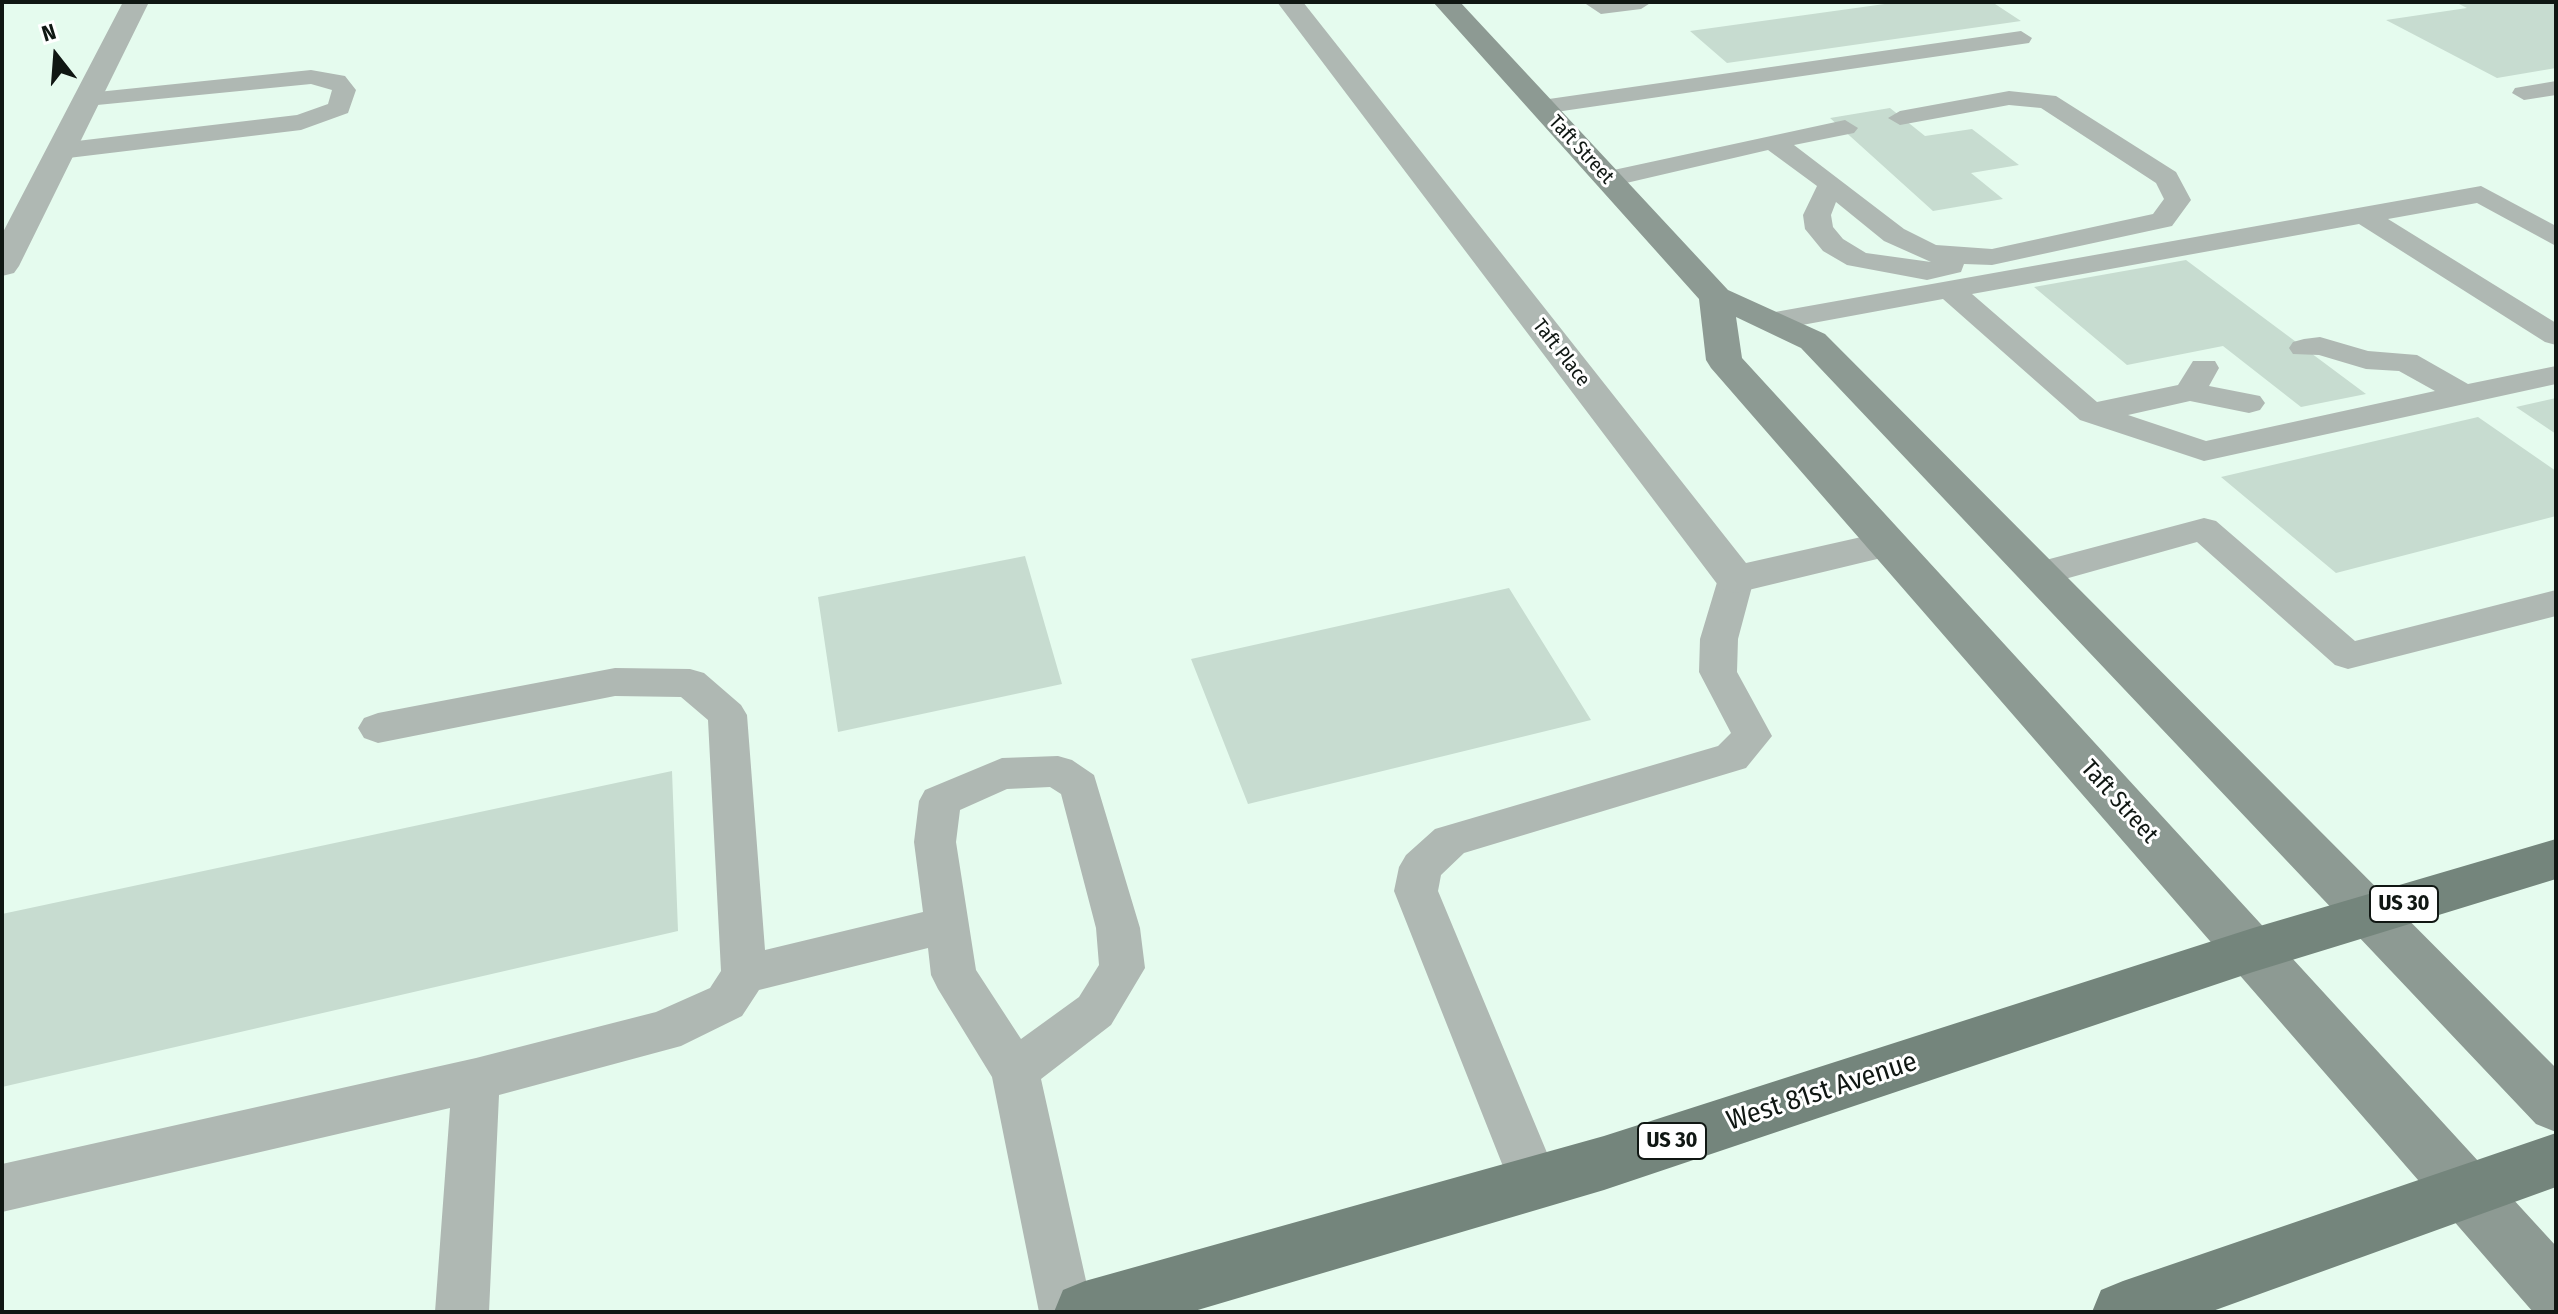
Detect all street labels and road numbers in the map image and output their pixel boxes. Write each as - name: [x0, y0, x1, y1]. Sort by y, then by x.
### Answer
- street label: Taft Street: [1543, 111, 1619, 189]
- street label: Taft Place: [1527, 315, 1595, 391]
- street label: Taft Street: [2074, 755, 2164, 849]
- road number: US 30: [2370, 886, 2438, 922]
- street label: West 81st Avenue: [1723, 1045, 1921, 1139]
- road number: US 30: [1638, 1123, 1706, 1159]

